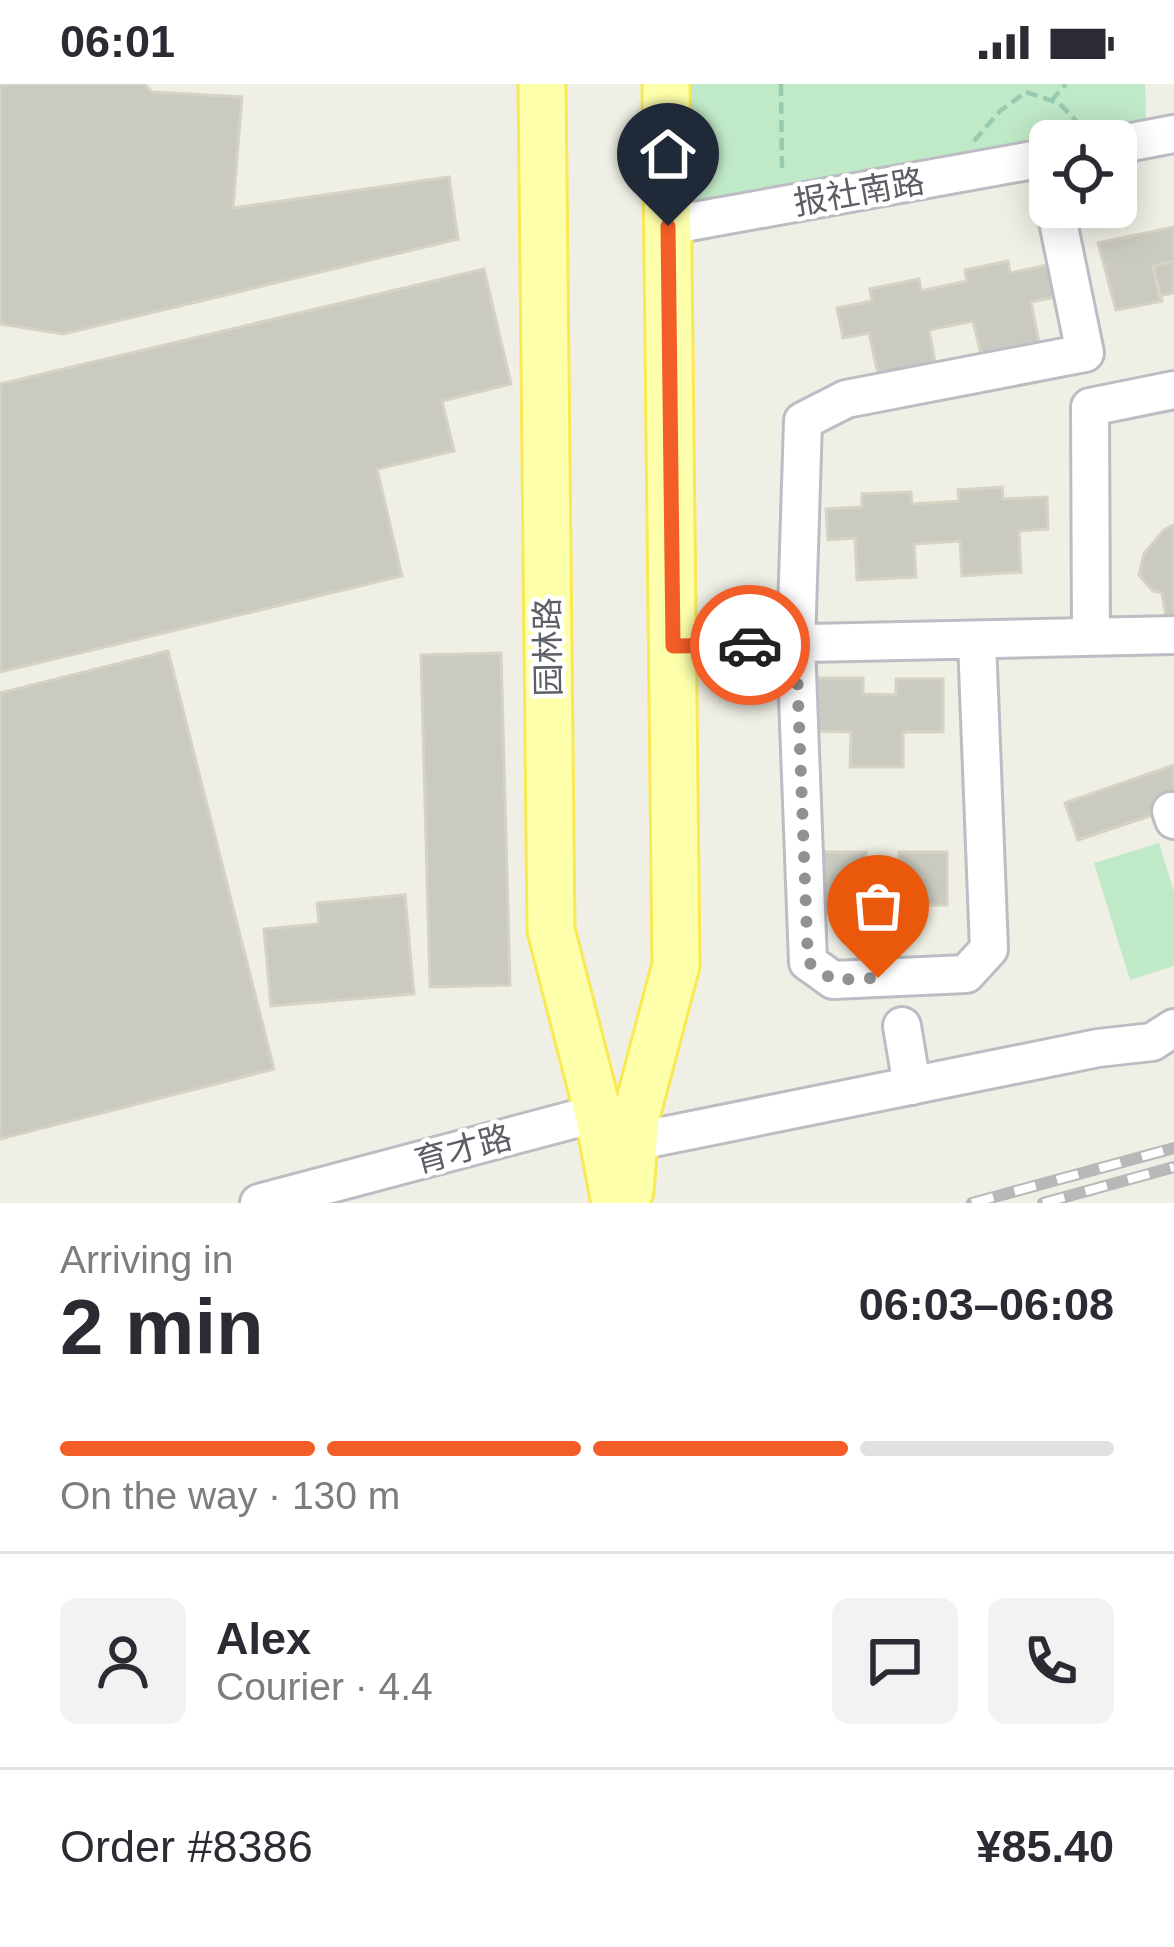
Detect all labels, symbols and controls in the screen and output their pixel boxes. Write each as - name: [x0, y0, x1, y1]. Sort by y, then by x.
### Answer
- text: 06:01: [60, 16, 175, 67]
- pin: [617, 103, 719, 226]
- map controls: [1029, 120, 1137, 228]
- button: locate: [1029, 120, 1137, 228]
- icon: home: [635, 121, 701, 187]
- street label: 报社南路: [791, 162, 927, 222]
- courier: [690, 585, 810, 705]
- street label: 园林路: [529, 597, 567, 697]
- icon: car: [717, 612, 783, 678]
- pin: [827, 855, 929, 978]
- icon: bag: [845, 873, 911, 939]
- street label: 育才路: [410, 1118, 516, 1180]
- text: Arriving in: [60, 1238, 233, 1281]
- text: 06:03–06:08: [859, 1279, 1114, 1330]
- text: 2 min: [60, 1283, 264, 1371]
- text: On the way · 130 m: [60, 1474, 400, 1517]
- button: person: [60, 1598, 186, 1724]
- button: chat: [832, 1598, 958, 1724]
- button: phone: [988, 1598, 1114, 1724]
- text: Alex: [216, 1613, 311, 1664]
- text: Courier · 4.4: [216, 1665, 433, 1708]
- text: Order #8386: [60, 1821, 313, 1872]
- text: ¥85.40: [976, 1821, 1114, 1872]

